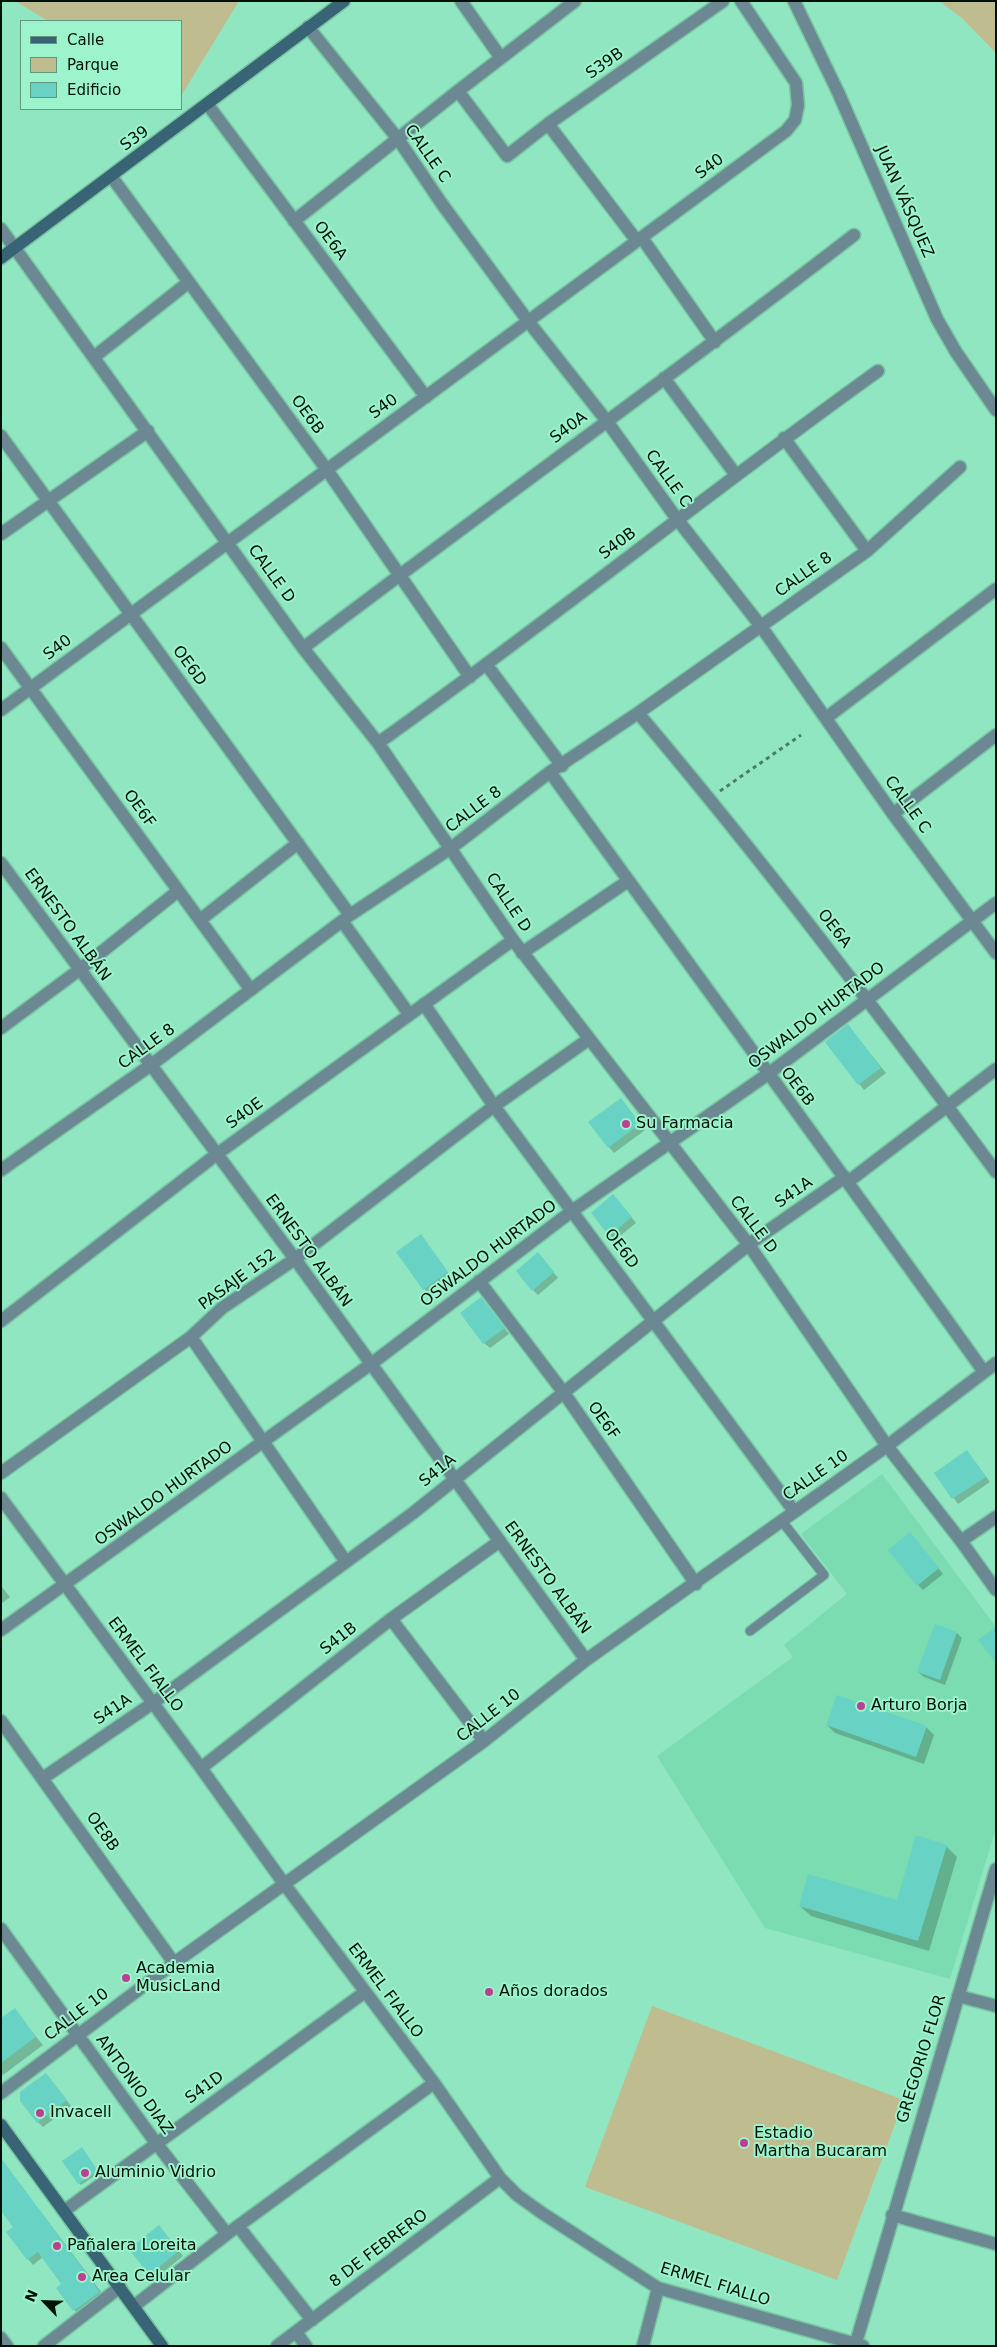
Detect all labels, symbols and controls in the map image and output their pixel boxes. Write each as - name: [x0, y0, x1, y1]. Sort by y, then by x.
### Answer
- legend: [20, 20, 182, 110]
- text: Calle: [67, 31, 104, 49]
- street label: S39B: [582, 44, 628, 84]
- text: Parque: [67, 56, 119, 74]
- text: Edificio: [67, 81, 121, 99]
- street label: CALLE C: [400, 121, 454, 187]
- street label: S39: [117, 122, 153, 156]
- street label: JUAN VÁSQUEZ: [871, 143, 937, 261]
- street label: S40: [692, 150, 728, 184]
- street label: OE6A: [309, 218, 351, 264]
- street label: S40: [366, 390, 402, 424]
- street label: OE6B: [286, 392, 328, 438]
- street label: S40A: [547, 408, 591, 448]
- street label: CALLE C: [641, 447, 695, 511]
- street label: S40B: [596, 524, 640, 564]
- street label: CALLE D: [243, 541, 299, 607]
- street label: CALLE 8: [772, 548, 836, 602]
- street label: S40: [40, 631, 76, 665]
- street label: OE6D: [168, 642, 210, 690]
- street label: CALLE C: [880, 773, 934, 837]
- street label: CALLE 8: [442, 783, 506, 837]
- street label: OE6F: [119, 786, 159, 832]
- street label: ERNESTO ALBÁN: [20, 865, 114, 985]
- street label: CALLE D: [481, 870, 535, 936]
- street label: OE6A: [813, 906, 855, 952]
- street label: OSWALDO HURTADO: [745, 958, 889, 1074]
- street label: CALLE 8: [115, 1020, 179, 1074]
- street label: OE6B: [776, 1064, 818, 1110]
- street label: S40E: [223, 1094, 267, 1134]
- place label: Su Farmacia: [636, 1114, 734, 1134]
- marker: Su Farmacia: [620, 1118, 632, 1130]
- street label: S41A: [772, 1173, 816, 1213]
- street label: ERNESTO ALBÁN: [261, 1191, 355, 1311]
- street label: CALLE D: [725, 1192, 781, 1258]
- street label: OSWALDO HURTADO: [417, 1196, 561, 1312]
- street label: OE6D: [600, 1225, 642, 1273]
- street label: PASAJE 152: [195, 1245, 281, 1315]
- street label: OE6F: [583, 1398, 623, 1444]
- street label: OSWALDO HURTADO: [91, 1438, 237, 1550]
- street label: CALLE 10: [780, 1446, 852, 1506]
- street label: S41A: [416, 1450, 460, 1492]
- street label: ERNESTO ALBÁN: [500, 1518, 594, 1638]
- street label: ERMEL FIALLO: [103, 1614, 187, 1716]
- street label: S41B: [317, 1619, 361, 1659]
- street label: CALLE 10: [453, 1685, 525, 1747]
- street label: S41A: [90, 1690, 136, 1730]
- place label: Arturo Borja: [871, 1696, 968, 1716]
- marker: Arturo Borja: [855, 1700, 867, 1712]
- street label: OE8B: [82, 1809, 122, 1855]
- street label: ERMEL FIALLO: [343, 1940, 427, 2042]
- place label: Academia MusicLand: [136, 1959, 221, 1997]
- marker: Academia MusicLand: [120, 1972, 132, 1984]
- place label: Años dorados: [499, 1982, 608, 2002]
- street label: CALLE 10: [41, 1985, 113, 2045]
- marker: Años dorados: [483, 1986, 495, 1998]
- street label: GREGORIO FLOR: [893, 1992, 951, 2126]
- street label: ANTONIO DIAZ: [91, 2031, 177, 2139]
- street label: S41D: [182, 2068, 228, 2108]
- place label: Invacell: [50, 2103, 112, 2123]
- marker: Invacell: [34, 2107, 46, 2119]
- place label: Estadio Martha Bucaram: [754, 2124, 887, 2162]
- marker: Estadio Martha Bucaram: [738, 2137, 750, 2149]
- place label: Aluminio Vidrio: [95, 2163, 216, 2183]
- marker: Aluminio Vidrio: [79, 2167, 91, 2179]
- street label: 8 DE FEBRERO: [326, 2206, 432, 2292]
- place label: Pañalera Loreita: [67, 2236, 196, 2256]
- marker: Pañalera Loreita: [51, 2240, 63, 2252]
- street label: ERMEL FIALLO: [658, 2259, 772, 2311]
- place label: Area Celular: [92, 2267, 190, 2287]
- marker: Area Celular: [76, 2271, 88, 2283]
- north arrow: [20, 2277, 70, 2327]
- text: N: [22, 2287, 41, 2305]

